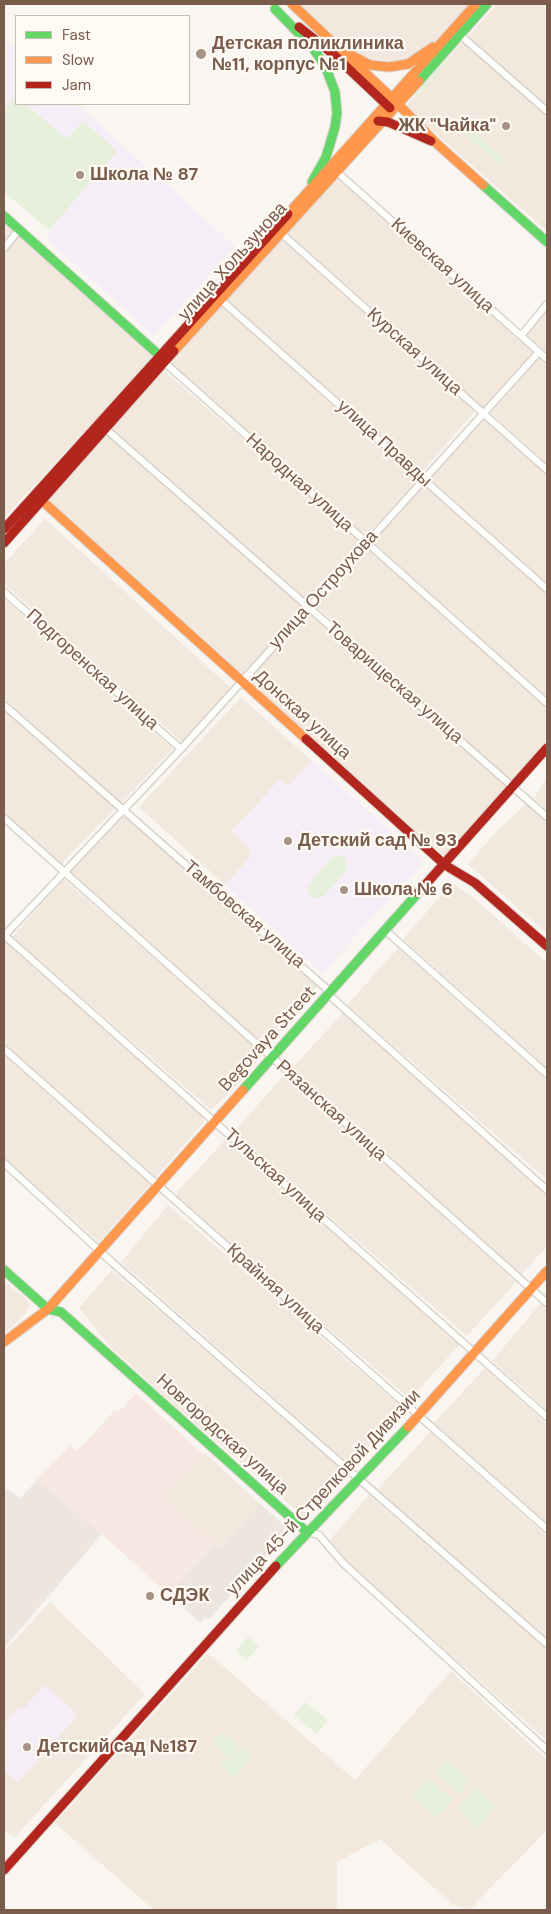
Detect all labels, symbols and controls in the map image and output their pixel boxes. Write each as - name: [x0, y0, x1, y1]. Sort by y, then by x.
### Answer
- legend: [15, 15, 190, 105]
- text: Fast: [62, 25, 91, 45]
- place label: Детская поликлиника №11, корпус №1: [212, 33, 404, 76]
- marker: Детская поликлиника №11, корпус №1: [194, 47, 208, 61]
- text: Slow: [62, 50, 94, 70]
- text: Jam: [62, 75, 91, 95]
- place label: ЖК "Чайка": [399, 115, 496, 137]
- marker: ЖК "Чайка": [500, 120, 512, 132]
- place label: Школа № 87: [90, 164, 198, 186]
- marker: Школа № 87: [74, 169, 86, 181]
- street label: улица Хользунова: [174, 198, 292, 326]
- street label: Киевская улица: [386, 214, 498, 318]
- street label: Курская улица: [362, 304, 466, 400]
- street label: улица Правды: [332, 396, 436, 492]
- street label: Народная улица: [241, 429, 357, 537]
- street label: улица Остроухова: [265, 526, 383, 654]
- street label: Подгоренская улица: [21, 605, 163, 735]
- street label: Товарищеская улица: [321, 617, 467, 749]
- street label: Донская улица: [249, 666, 355, 764]
- place label: Детский сад № 93: [298, 830, 457, 852]
- marker: Детский сад № 93: [282, 835, 294, 847]
- street label: Тамбовская улица: [179, 857, 309, 973]
- place label: Школа № 6: [354, 879, 453, 901]
- marker: Школа № 6: [338, 884, 350, 896]
- street label: Begovaya Street: [215, 982, 321, 1096]
- street label: Рязанская улица: [272, 1056, 390, 1166]
- street label: Тульская улица: [220, 1125, 330, 1227]
- street label: Крайняя улица: [222, 1239, 328, 1339]
- street label: Новгородская улица: [152, 1370, 292, 1500]
- street label: улица 45-й Стрелковой Дивизии: [223, 1385, 425, 1601]
- place label: СДЭК: [160, 1585, 209, 1607]
- marker: СДЭК: [144, 1590, 156, 1602]
- place label: Детский сад №187: [37, 1736, 197, 1758]
- marker: Детский сад №187: [21, 1741, 33, 1753]

